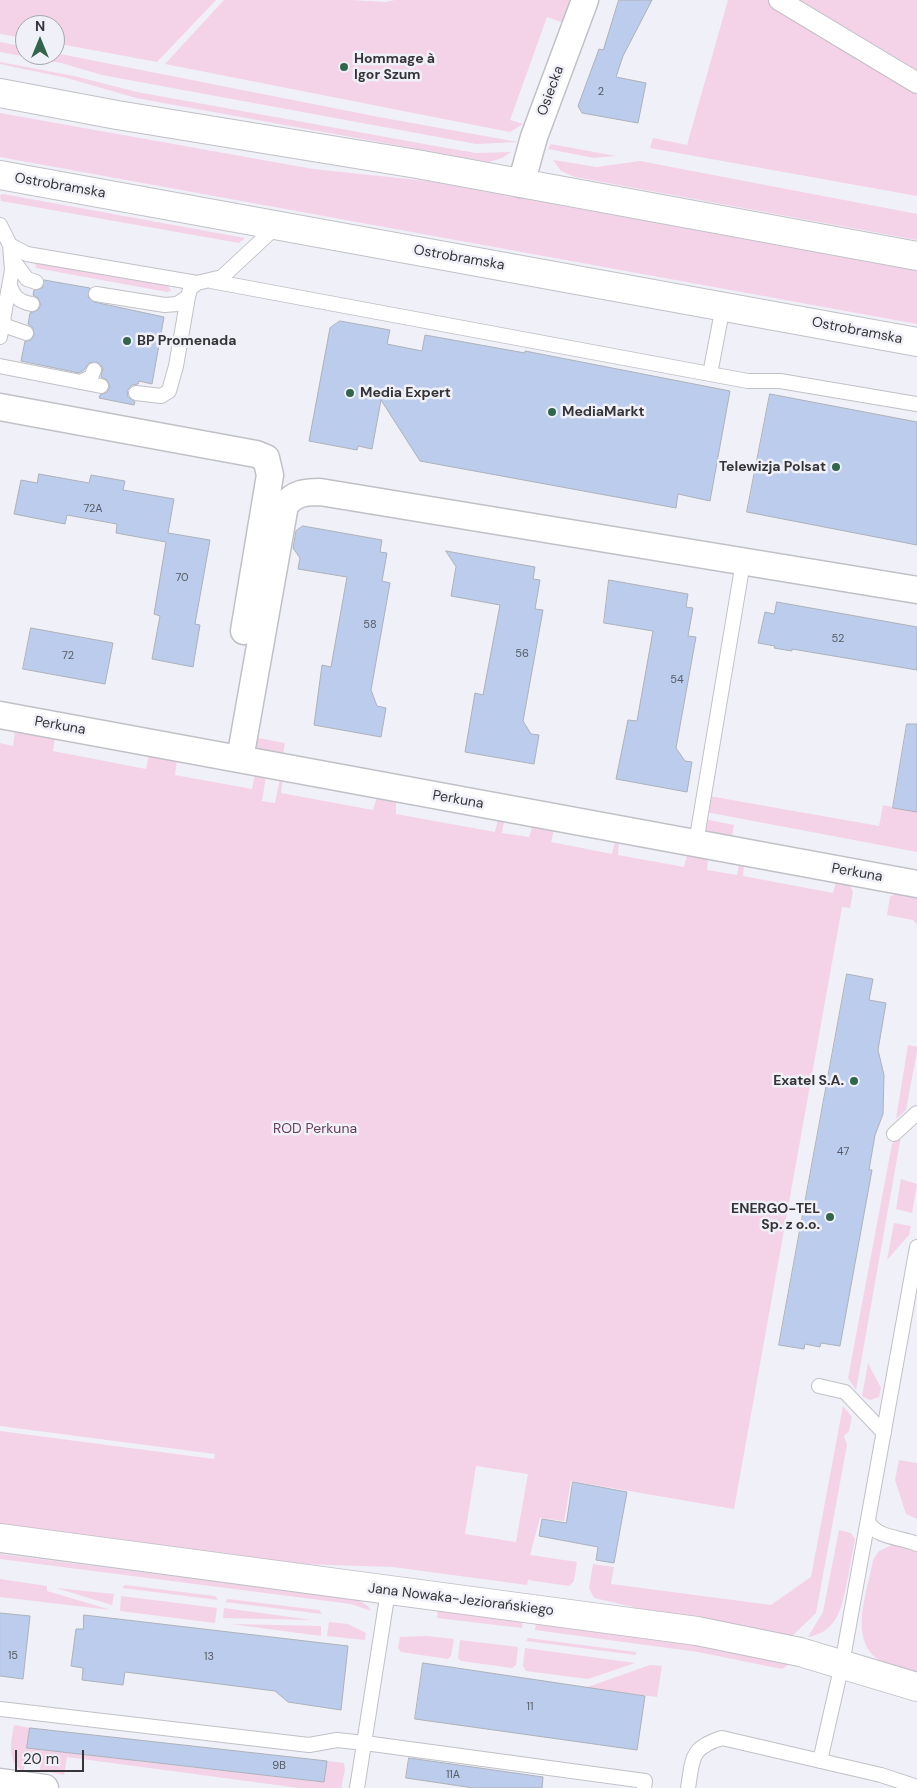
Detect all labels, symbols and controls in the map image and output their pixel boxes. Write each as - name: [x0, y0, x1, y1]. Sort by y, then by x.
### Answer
- north arrow: [15, 15, 65, 65]
- text: N: [35, 17, 45, 35]
- place label: Hommage à Igor Szum: [354, 51, 435, 84]
- marker: Hommage à Igor Szum: [338, 61, 350, 73]
- street label: Osiecka: [534, 64, 568, 118]
- house number: 2: [598, 85, 604, 99]
- street label: Ostrobramska: [13, 170, 107, 202]
- street label: Ostrobramska: [412, 242, 506, 274]
- street label: Ostrobramska: [810, 314, 904, 348]
- place label: BP Promenada: [137, 333, 236, 349]
- marker: BP Promenada: [121, 335, 133, 347]
- place label: Media Expert: [360, 385, 451, 401]
- marker: Media Expert: [344, 387, 356, 399]
- place label: MediaMarkt: [562, 404, 645, 420]
- marker: MediaMarkt: [546, 406, 558, 418]
- place label: Telewizja Polsat: [719, 459, 826, 475]
- marker: Telewizja Polsat: [830, 461, 842, 473]
- house number: 72A: [83, 502, 103, 516]
- house number: 70: [175, 571, 189, 585]
- house number: 58: [363, 618, 377, 632]
- house number: 52: [832, 632, 844, 646]
- house number: 56: [515, 647, 529, 661]
- house number: 72: [62, 649, 74, 663]
- house number: 54: [670, 673, 684, 687]
- street label: Perkuna: [33, 713, 87, 739]
- street label: Perkuna: [431, 787, 485, 813]
- street label: Perkuna: [830, 860, 884, 886]
- place label: Exatel S.A.: [773, 1073, 844, 1089]
- marker: Exatel S.A.: [848, 1075, 860, 1087]
- park label: ROD Perkuna: [273, 1121, 357, 1137]
- house number: 47: [837, 1145, 849, 1159]
- place label: ENERGO-TEL Sp. z o.o.: [731, 1201, 820, 1234]
- marker: ENERGO-TEL Sp. z o.o.: [824, 1211, 836, 1223]
- street label: Jana Nowaka-Jeziorańskiego: [367, 1580, 555, 1620]
- house number: 15: [8, 1649, 18, 1663]
- house number: 13: [204, 1650, 214, 1664]
- house number: 11: [527, 1700, 533, 1714]
- scale bar: [18, 1740, 86, 1772]
- text: 20 m: [23, 1749, 59, 1769]
- house number: 9B: [272, 1759, 286, 1773]
- house number: 11A: [446, 1768, 460, 1782]

